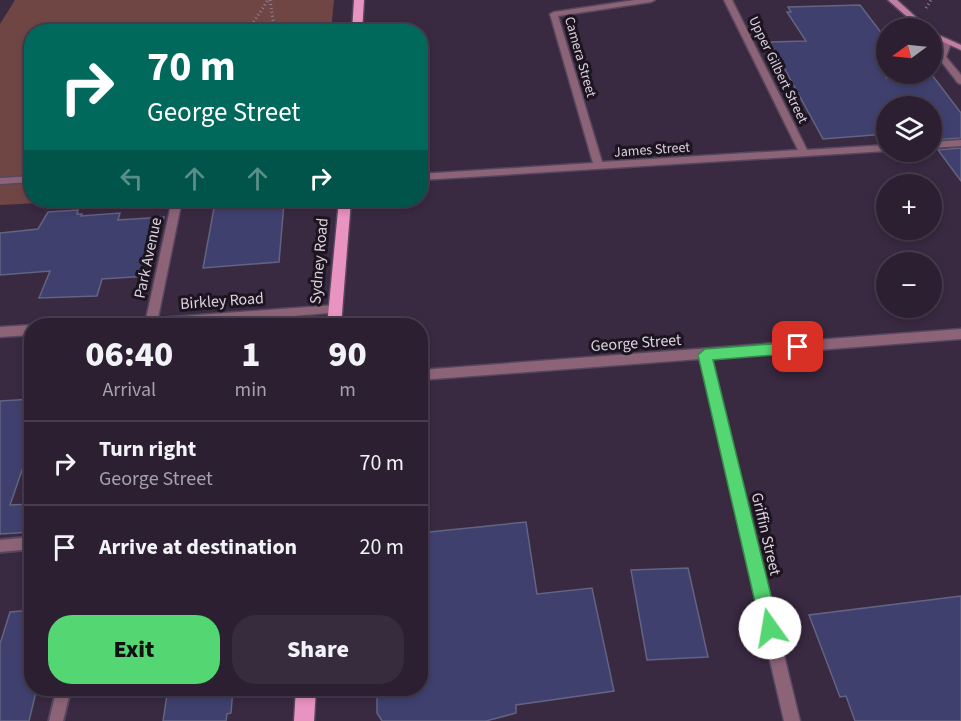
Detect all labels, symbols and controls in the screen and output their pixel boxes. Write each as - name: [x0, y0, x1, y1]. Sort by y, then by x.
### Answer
- street label: Upper Gilbert Street: [743, 13, 813, 127]
- street label: Camera Street: [559, 14, 601, 100]
- north arrow: [876, 18, 942, 84]
- map controls: [876, 18, 942, 318]
- text: 70 m: [147, 37, 236, 97]
- icon: right: [48, 48, 126, 126]
- text: George Street: [147, 93, 300, 132]
- button: layers: [876, 96, 942, 162]
- street label: James Street: [613, 137, 691, 163]
- icon: left: [115, 162, 148, 195]
- icon: ahead: [178, 162, 211, 195]
- icon: ahead: [241, 162, 274, 195]
- icon: right: [304, 162, 337, 195]
- button: +: [876, 174, 942, 240]
- street label: Park Avenue: [129, 215, 167, 301]
- street label: Sydney Road: [304, 217, 334, 305]
- button: −: [876, 252, 942, 318]
- street label: Birkley Road: [179, 287, 265, 315]
- pin: [772, 321, 823, 372]
- text: 06:40: [85, 329, 173, 380]
- text: 1: [241, 329, 260, 380]
- text: 90: [328, 329, 367, 380]
- street label: George Street: [590, 329, 683, 357]
- icon: arrive: [781, 330, 814, 363]
- text: Arrival: [102, 376, 156, 404]
- text: min: [235, 376, 267, 404]
- text: m: [339, 376, 356, 404]
- text: Turn right: [99, 433, 196, 465]
- icon: right: [48, 447, 81, 480]
- text: 70 m: [359, 447, 404, 479]
- text: George Street: [99, 465, 213, 493]
- street label: Griffin Street: [746, 490, 786, 578]
- icon: arrive: [48, 531, 81, 564]
- text: Arrive at destination: [99, 531, 297, 563]
- text: 20 m: [359, 531, 404, 563]
- position arrow: [738, 596, 802, 660]
- button: Exit: [48, 615, 220, 684]
- button: Share: [232, 615, 404, 684]

